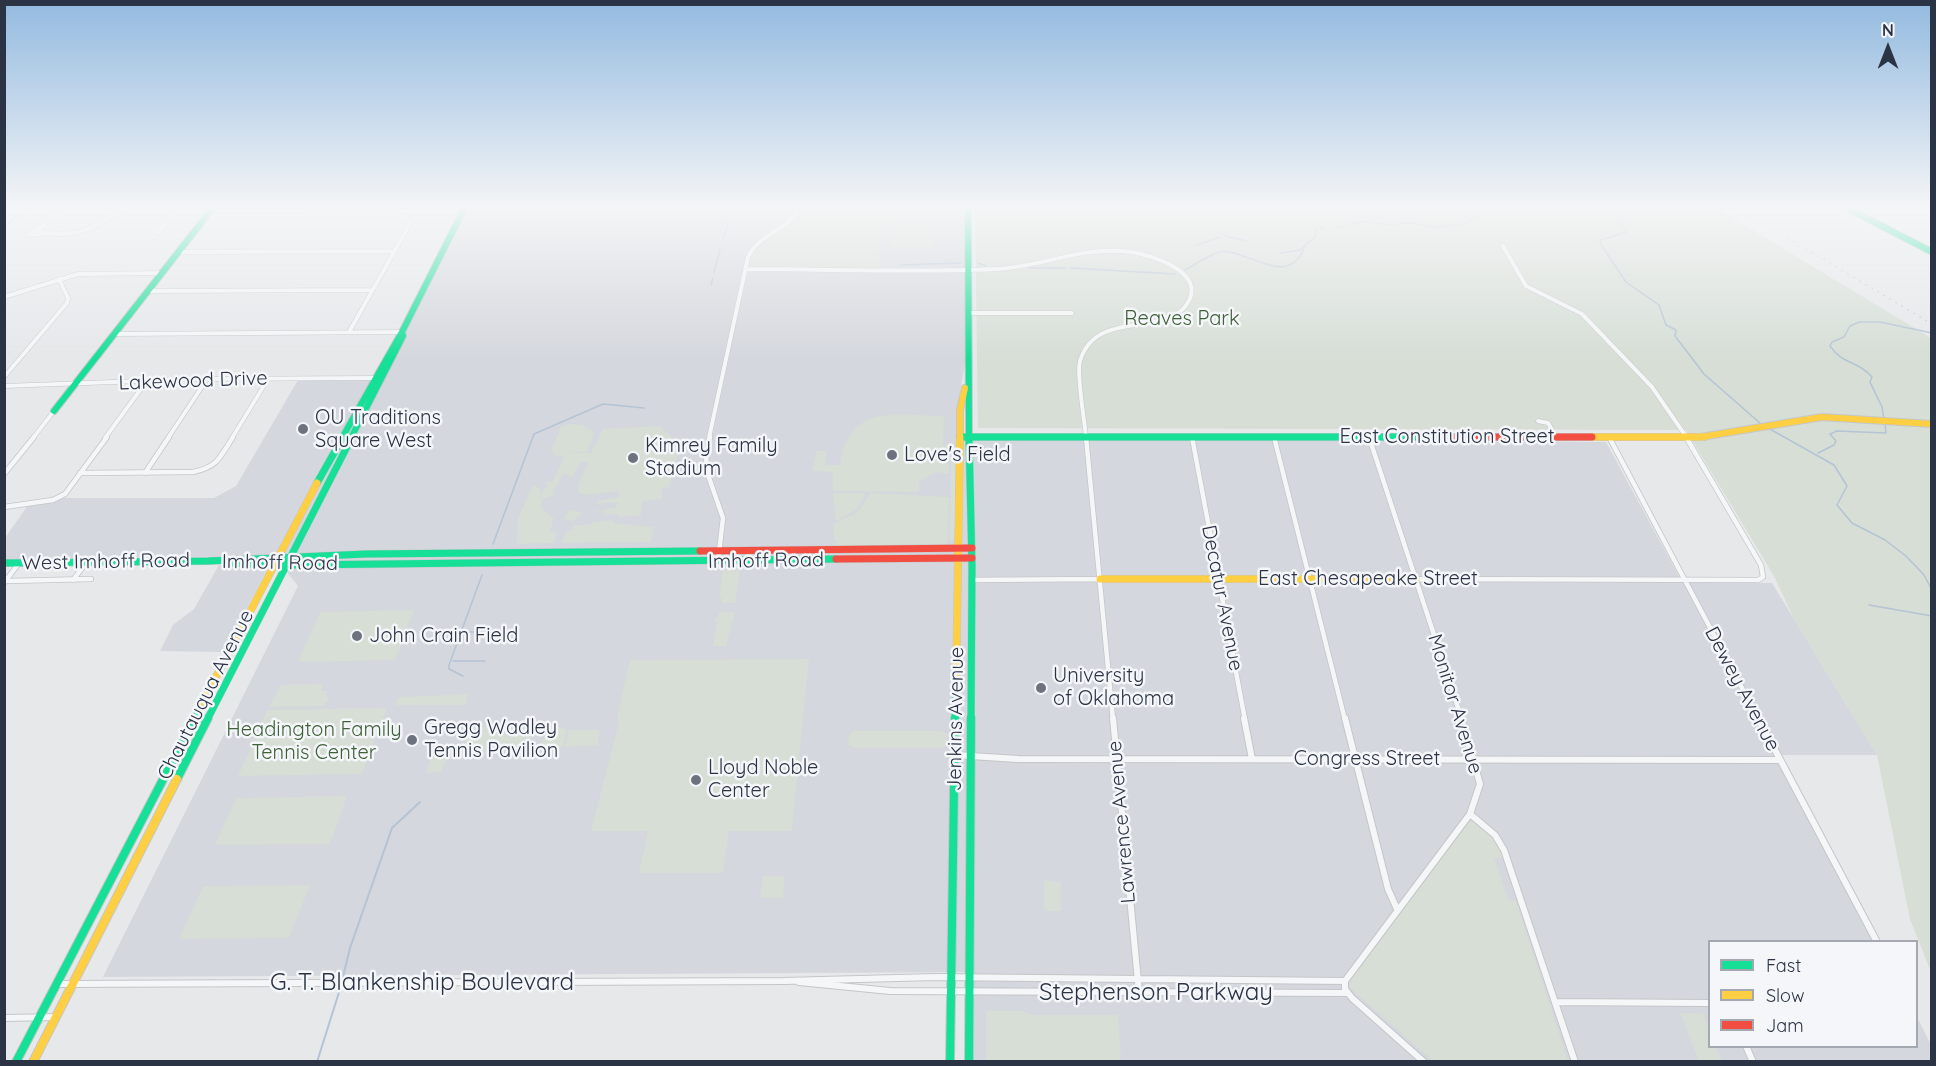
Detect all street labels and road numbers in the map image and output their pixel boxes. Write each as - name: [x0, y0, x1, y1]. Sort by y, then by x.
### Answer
- street label: Lakewood Drive: [118, 366, 268, 396]
- street label: East Constitution Street: [1339, 425, 1555, 449]
- street label: Decatur Avenue: [1196, 523, 1248, 673]
- street label: Imhoff Road: [708, 548, 824, 574]
- street label: West Imhoff Road: [22, 549, 190, 575]
- street label: Imhoff Road: [222, 550, 338, 576]
- street label: East Chesapeake Street: [1258, 567, 1478, 591]
- street label: Chautauqua Avenue: [153, 606, 259, 784]
- street label: Dewey Avenue: [1699, 623, 1785, 755]
- street label: Monitor Avenue: [1422, 631, 1488, 777]
- street label: Jenkins Avenue: [943, 647, 969, 791]
- street label: Lawrence Avenue: [1103, 740, 1141, 904]
- street label: Congress Street: [1294, 747, 1440, 771]
- street label: G. T. Blankenship Boulevard: [270, 969, 574, 997]
- street label: Stephenson Parkway: [1039, 979, 1273, 1007]

